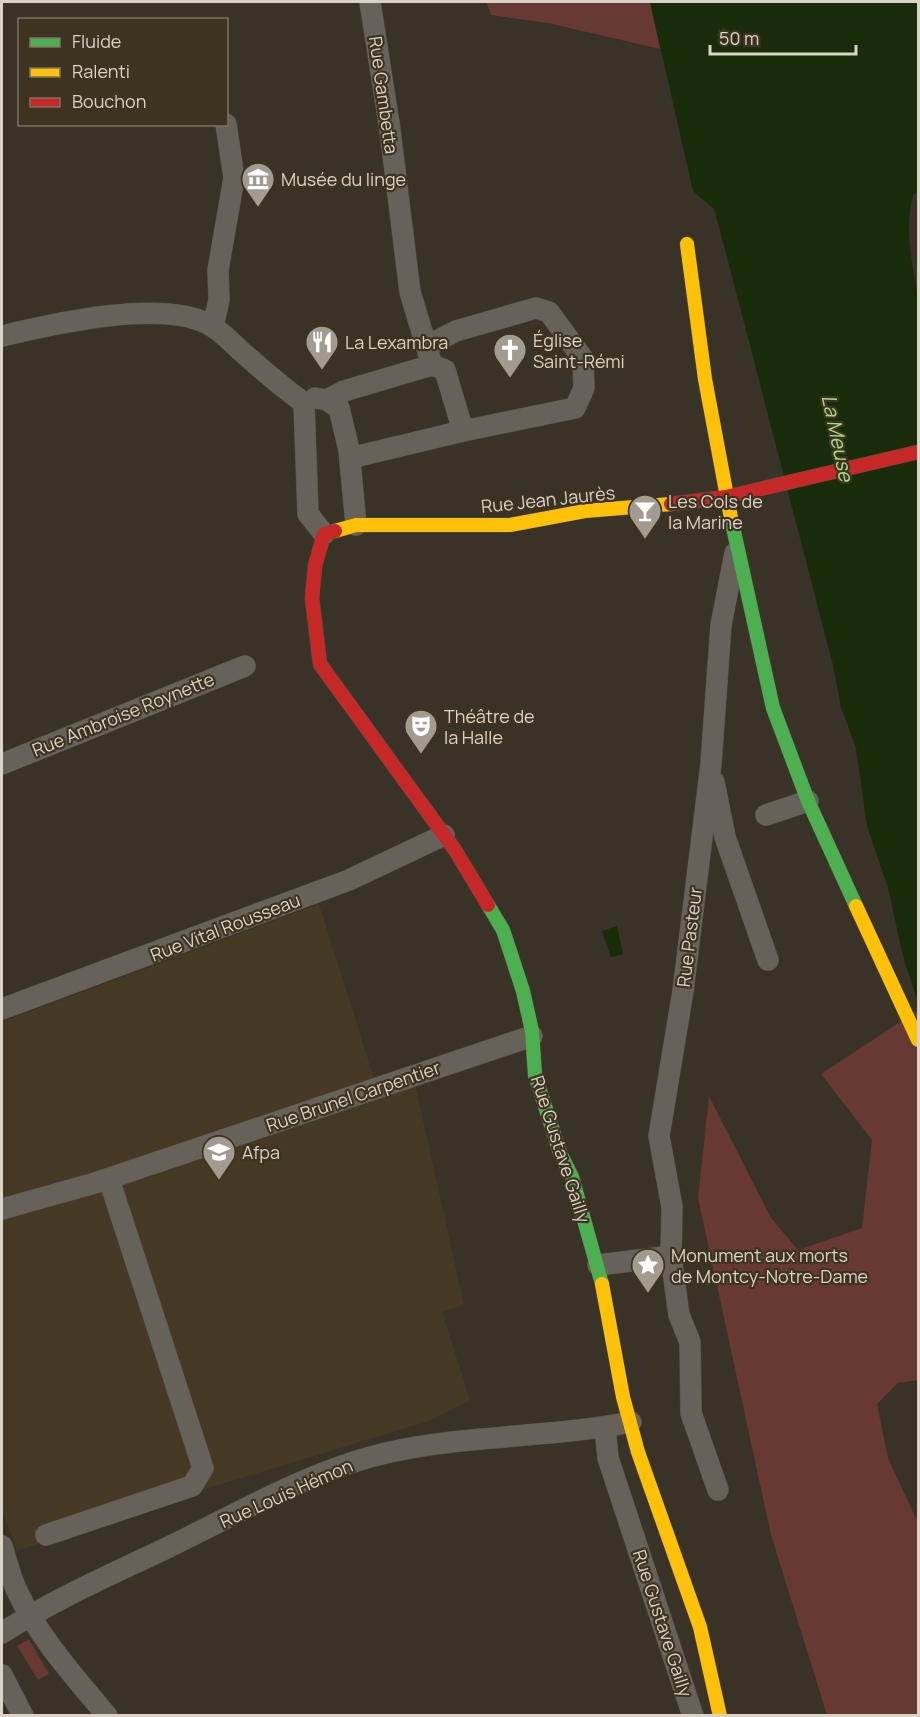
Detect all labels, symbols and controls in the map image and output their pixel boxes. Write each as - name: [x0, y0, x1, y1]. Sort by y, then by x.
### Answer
- legend: [18, 18, 228, 126]
- scale bar: [710, 18, 856, 56]
- text: 50 m: [719, 26, 759, 50]
- text: Fluide: [72, 29, 121, 53]
- street label: Rue Gambetta: [364, 35, 404, 155]
- text: Ralenti: [72, 59, 130, 83]
- text: Bouchon: [72, 89, 146, 113]
- museum icon: Musée du linge: [240, 161, 276, 208]
- place label: Musée du linge: [281, 167, 406, 191]
- restaurant icon: La Lexambra: [304, 324, 340, 371]
- place label: Église Saint-Rémi: [533, 328, 625, 373]
- place label: La Lexambra: [345, 330, 448, 354]
- church icon: Église Saint-Rémi: [492, 332, 528, 379]
- water label: La Meuse: [816, 392, 861, 485]
- street label: Rue Jean Jaurès: [480, 480, 616, 518]
- place label: Les Cols de la Marine: [668, 489, 763, 534]
- bar icon: Les Cols de la Marine: [627, 493, 663, 540]
- street label: Rue Ambroise Roynette: [28, 666, 218, 762]
- place label: Théâtre de la Halle: [444, 704, 535, 749]
- theatre icon: Théâtre de la Halle: [403, 708, 439, 755]
- street label: Rue Pasteur: [671, 885, 707, 988]
- street label: Rue Vital Rousseau: [147, 887, 303, 967]
- street label: Rue Brunel Carpentier: [263, 1055, 444, 1137]
- street label: Rue Gustave Gailly: [526, 1072, 596, 1226]
- school or university icon: Afpa: [201, 1134, 237, 1181]
- place label: Afpa: [242, 1140, 280, 1164]
- place label: Monument aux morts de Montcy-Notre-Dame: [671, 1243, 868, 1288]
- place icon: Monument aux morts de Montcy-Notre-Dame: [630, 1247, 666, 1294]
- street label: Rue Louis Hémon: [216, 1453, 356, 1533]
- street label: Rue Gustave Gailly: [628, 1546, 698, 1700]

